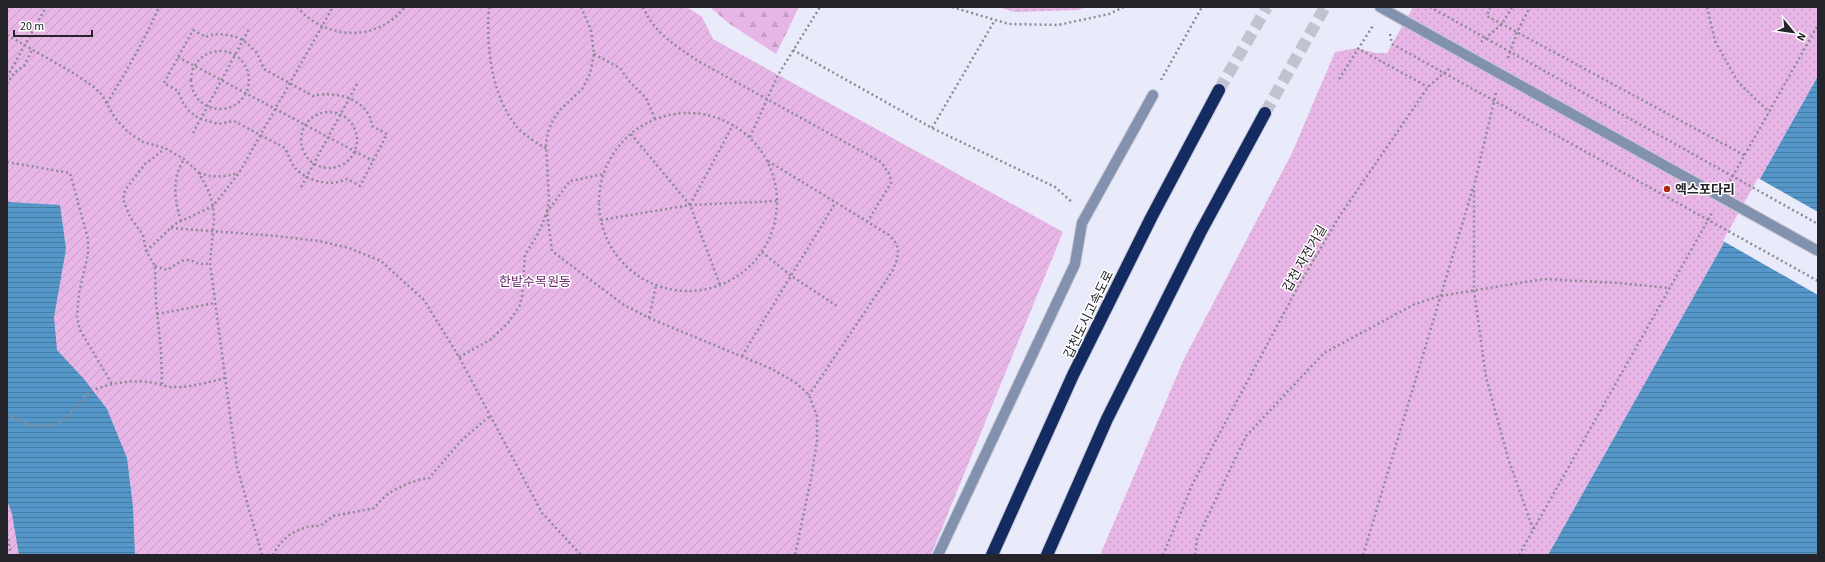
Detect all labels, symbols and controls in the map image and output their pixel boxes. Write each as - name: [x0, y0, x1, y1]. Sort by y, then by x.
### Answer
- scale bar: [14, 12, 92, 38]
- north arrow: [1773, 12, 1813, 52]
- text: 20 m: [20, 18, 44, 35]
- text: N: [1793, 30, 1810, 43]
- place label: 엑스포다리: [1675, 181, 1735, 199]
- marker: 엑스포다리: [1662, 184, 1672, 194]
- street label: 갑천 자전거길: [1278, 222, 1331, 295]
- street label: 갑천도시고속도로: [1060, 267, 1118, 361]
- park label: 한밭수목원동: [499, 273, 571, 291]

